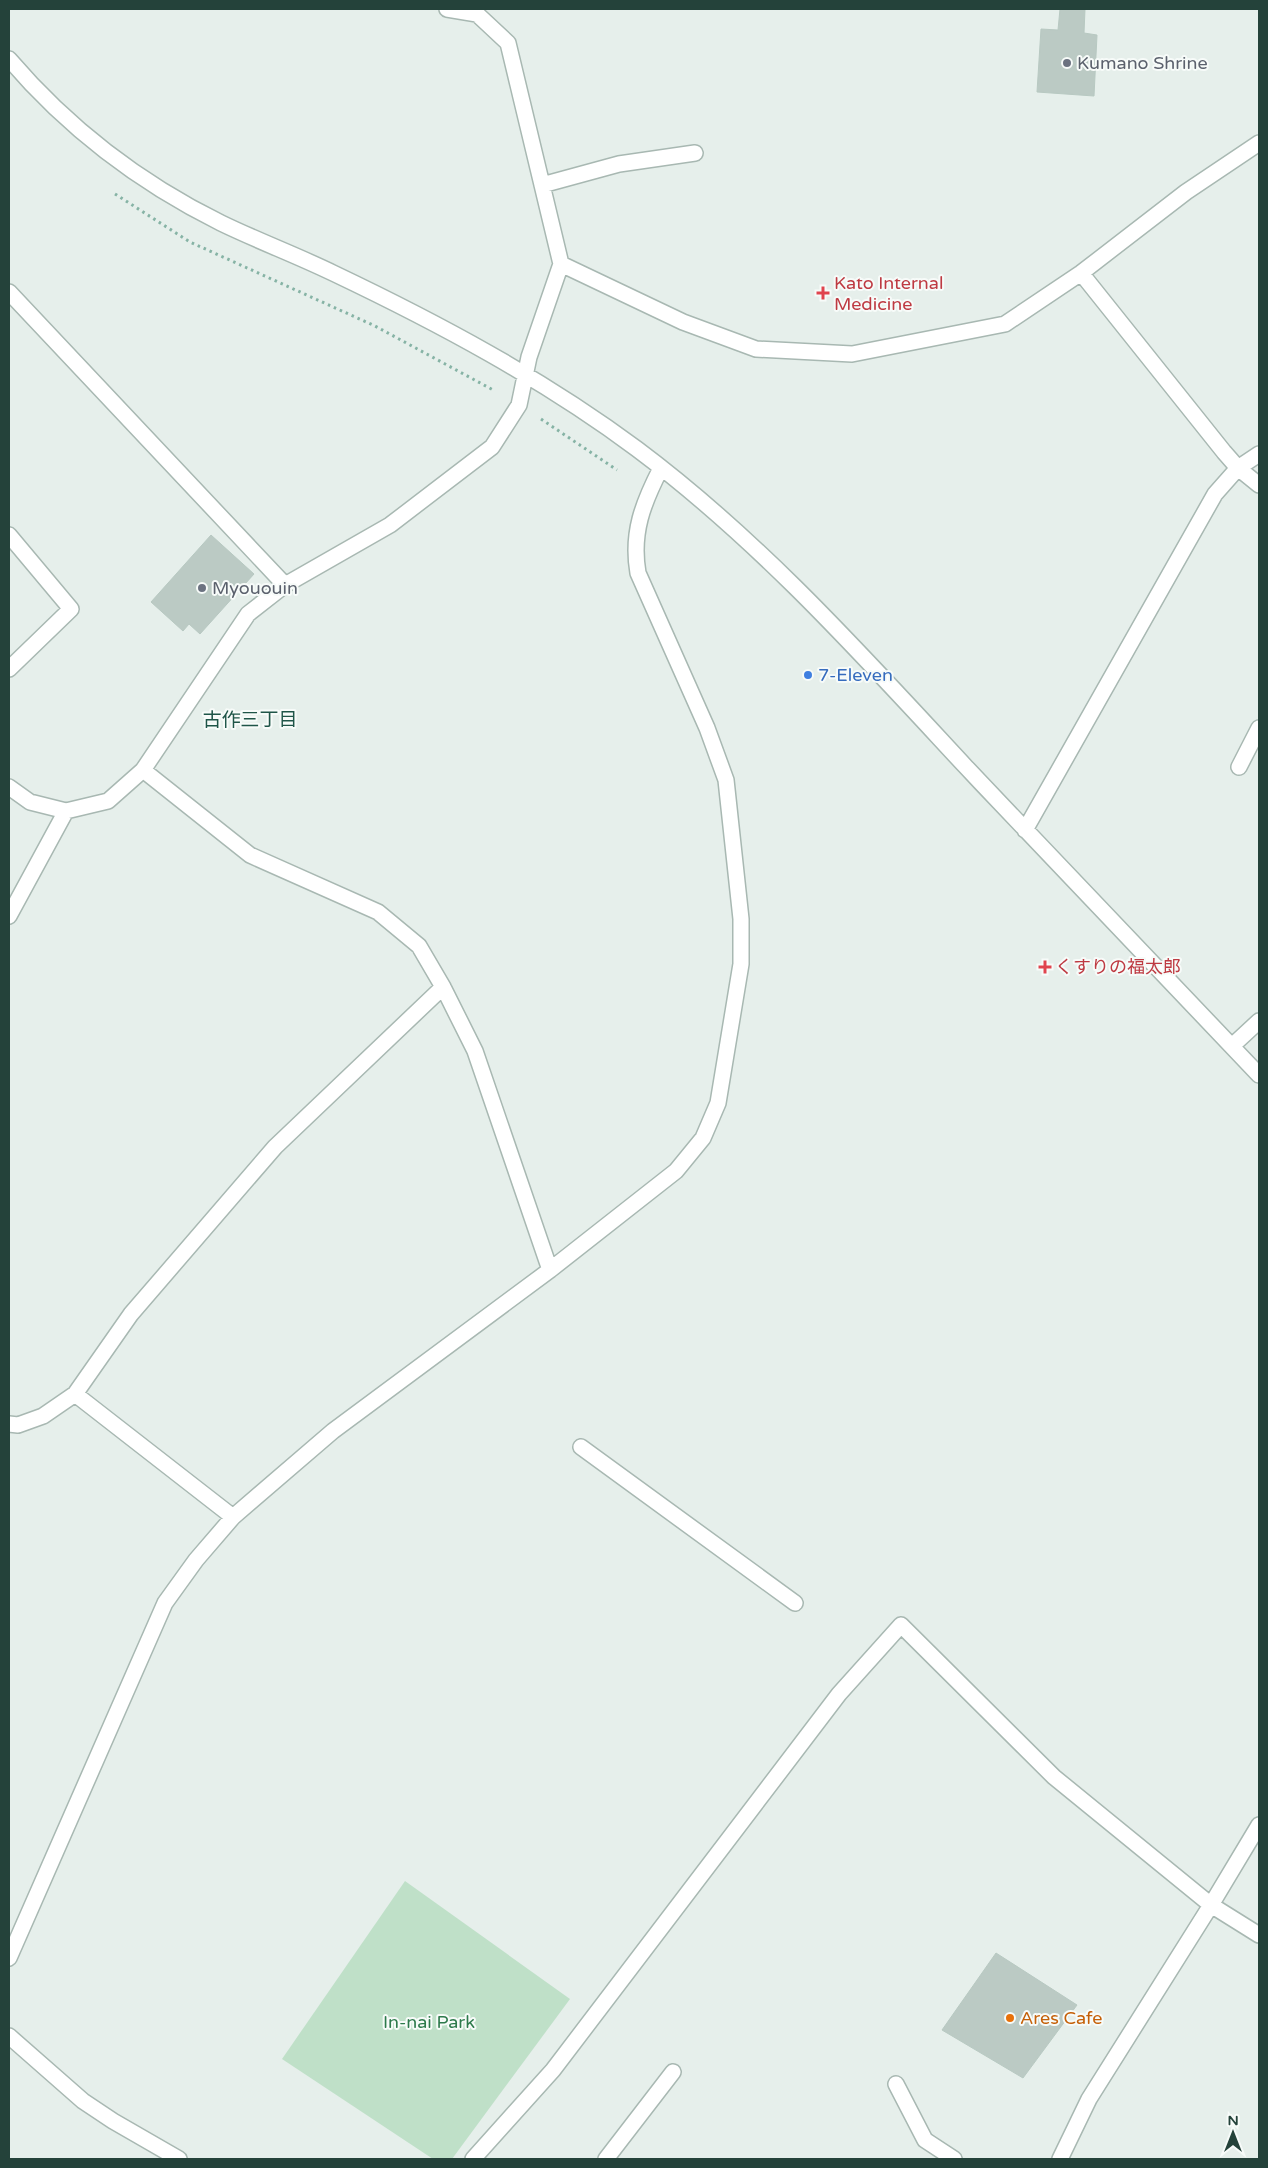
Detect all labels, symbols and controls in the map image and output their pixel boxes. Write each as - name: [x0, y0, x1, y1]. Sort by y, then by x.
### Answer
- place label: Kumano Shrine: [1077, 52, 1208, 74]
- marker: Kumano Shrine: [1061, 57, 1073, 69]
- place label: Kato Internal Medicine: [834, 272, 943, 315]
- marker: Kato Internal Medicine: [816, 286, 830, 300]
- place label: Myououin: [212, 577, 298, 599]
- marker: Myououin: [196, 582, 208, 594]
- place label: 7-Eleven: [818, 664, 893, 686]
- marker: 7-Eleven: [802, 669, 814, 681]
- district label: 古作三丁目: [202, 709, 298, 731]
- place label: くすりの福太郎: [1055, 956, 1181, 978]
- marker: くすりの福太郎: [1039, 961, 1051, 973]
- place label: Ares Cafe: [1020, 2007, 1102, 2029]
- park label: In-nai Park: [383, 2011, 475, 2033]
- marker: Ares Cafe: [1004, 2012, 1016, 2024]
- north arrow: [1208, 2108, 1258, 2158]
- text: N: [1227, 2112, 1239, 2129]

